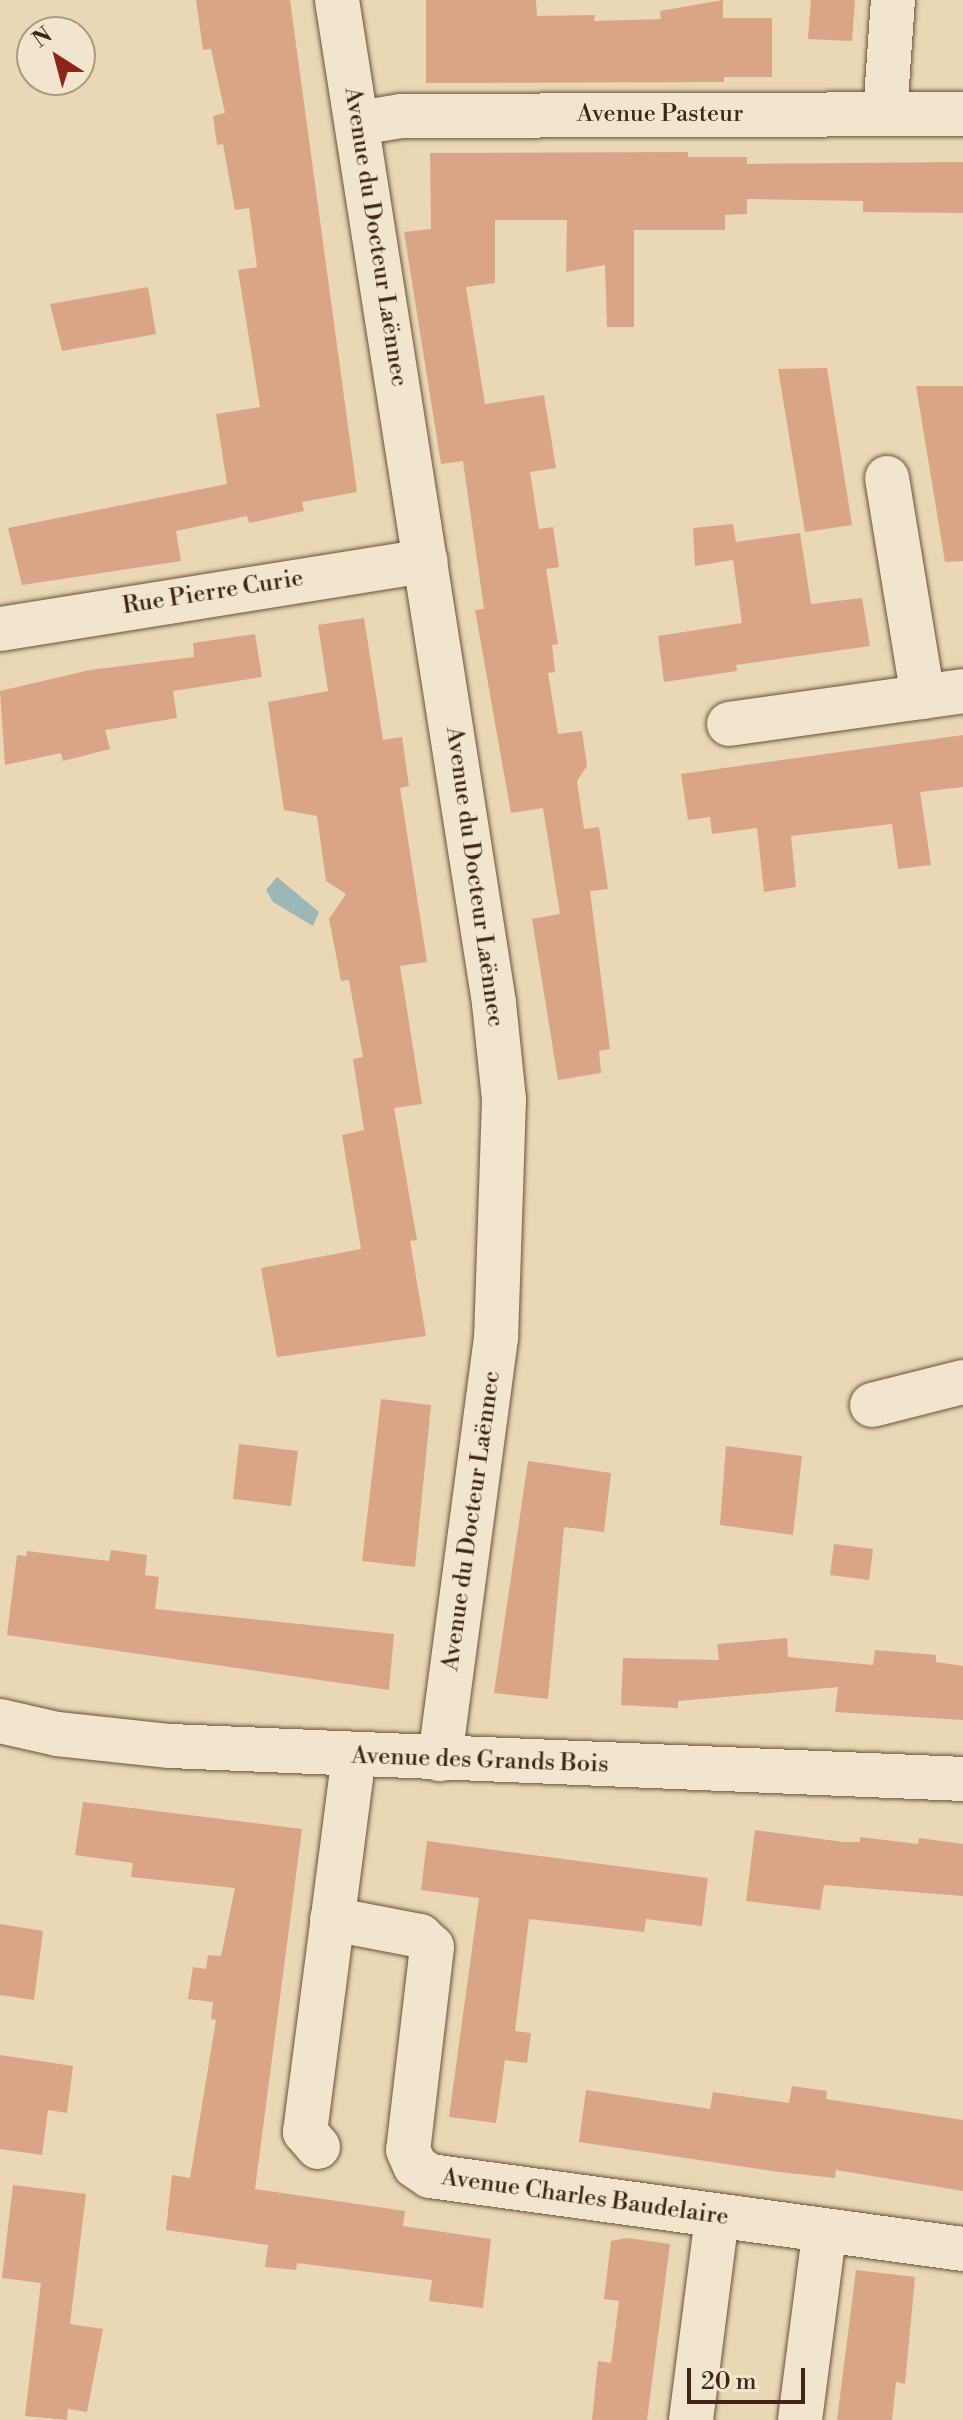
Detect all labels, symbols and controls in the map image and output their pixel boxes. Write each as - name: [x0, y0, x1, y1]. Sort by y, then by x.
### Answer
- north arrow: [16, 16, 96, 96]
- text: N: [28, 22, 58, 54]
- street label: Avenue du Docteur Laënnec: [337, 85, 413, 389]
- street label: Avenue Pasteur: [577, 101, 743, 129]
- street label: Rue Pierre Curie: [120, 564, 306, 622]
- street label: Avenue du Docteur Laënnec: [439, 725, 509, 1029]
- street label: Avenue du Docteur Laënnec: [437, 1369, 507, 1673]
- street label: Avenue des Grands Bois: [351, 1742, 609, 1780]
- street label: Avenue Charles Baudelaire: [440, 2164, 730, 2232]
- scale bar: [691, 2352, 809, 2402]
- text: 20 m: [701, 2367, 757, 2397]

